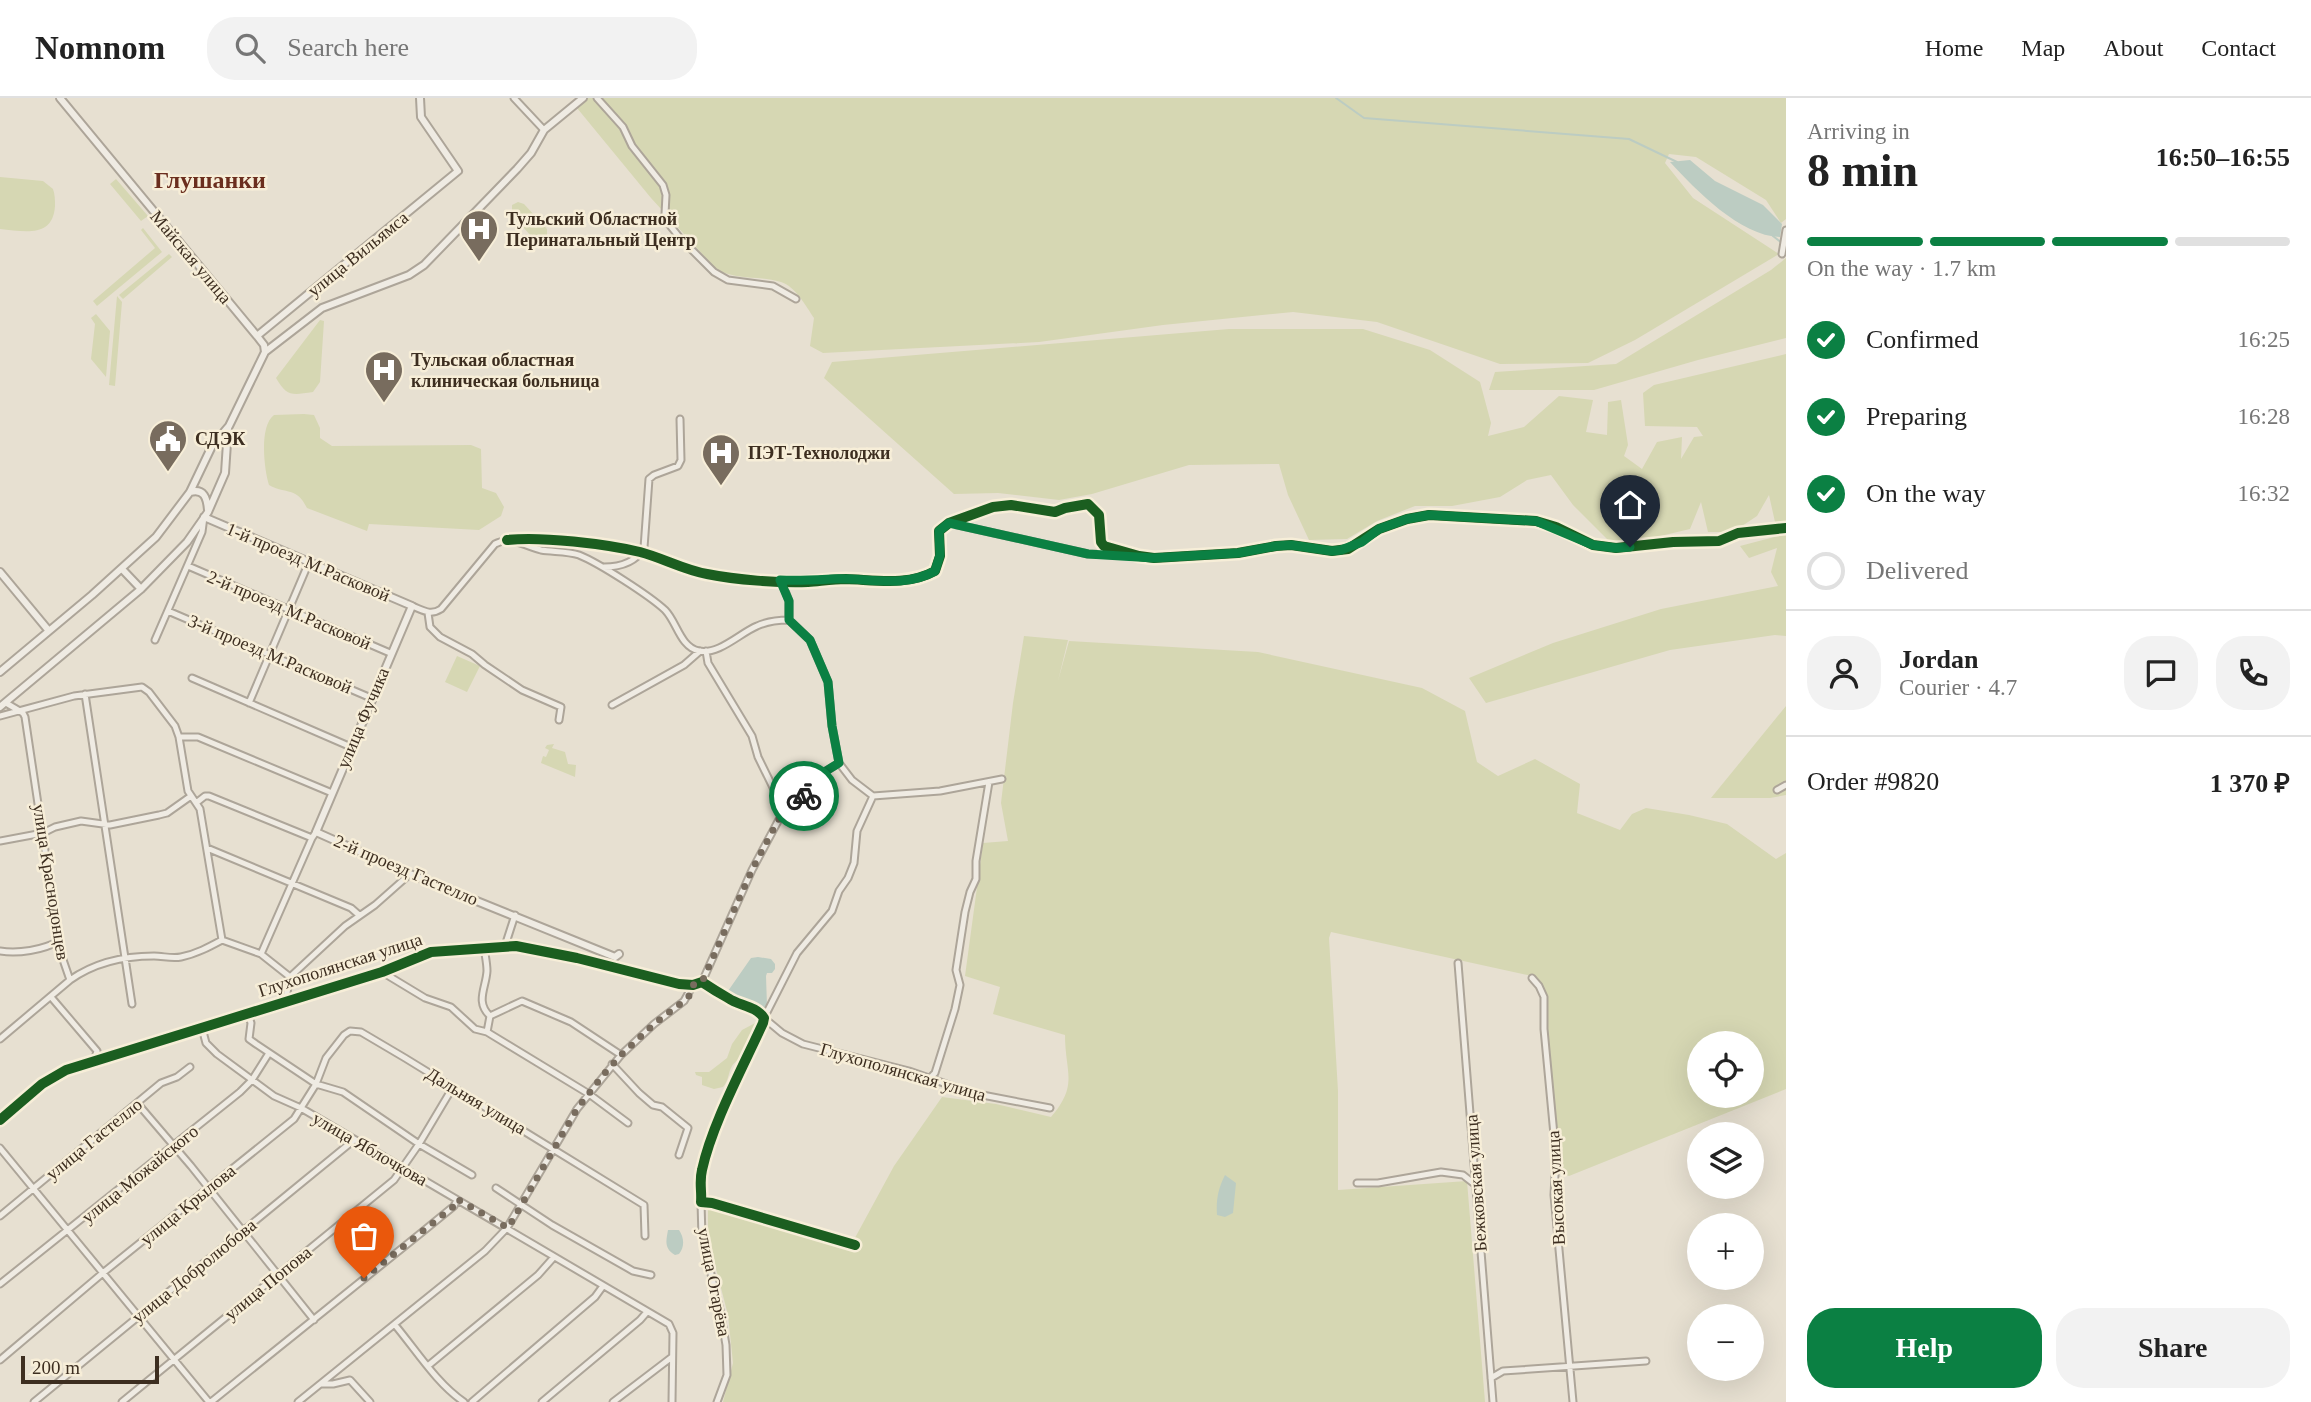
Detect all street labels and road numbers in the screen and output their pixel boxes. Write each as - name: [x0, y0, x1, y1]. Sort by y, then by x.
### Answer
- street label: Майская улица: [146, 206, 236, 308]
- street label: улица Вильямса: [304, 207, 412, 301]
- street label: 1-й проезд М.Расковой: [223, 518, 393, 606]
- street label: 2-й проезд М.Расковой: [204, 566, 374, 654]
- street label: 3-й проезд М.Расковой: [185, 610, 355, 698]
- street label: улица Фучика: [333, 665, 393, 771]
- street label: улица Краснодонцев: [29, 802, 73, 962]
- street label: 2-й проезд Гастелло: [331, 831, 481, 909]
- street label: Глухополянская улица: [255, 929, 425, 1001]
- street label: Глухополянская улица: [818, 1039, 988, 1105]
- street label: Дальняя улица: [423, 1063, 529, 1139]
- street label: улица Гастелло: [42, 1094, 146, 1184]
- street label: улица Яблочкова: [309, 1108, 431, 1190]
- street label: Бежковская улица: [1461, 1114, 1491, 1252]
- street label: улица Можайского: [78, 1121, 202, 1227]
- street label: Высокая улица: [1543, 1130, 1569, 1246]
- street label: улица Крылова: [137, 1161, 239, 1249]
- street label: улица Добролюбова: [128, 1215, 260, 1327]
- street label: улица Огарёва: [694, 1226, 734, 1338]
- street label: улица Попова: [221, 1242, 315, 1324]

